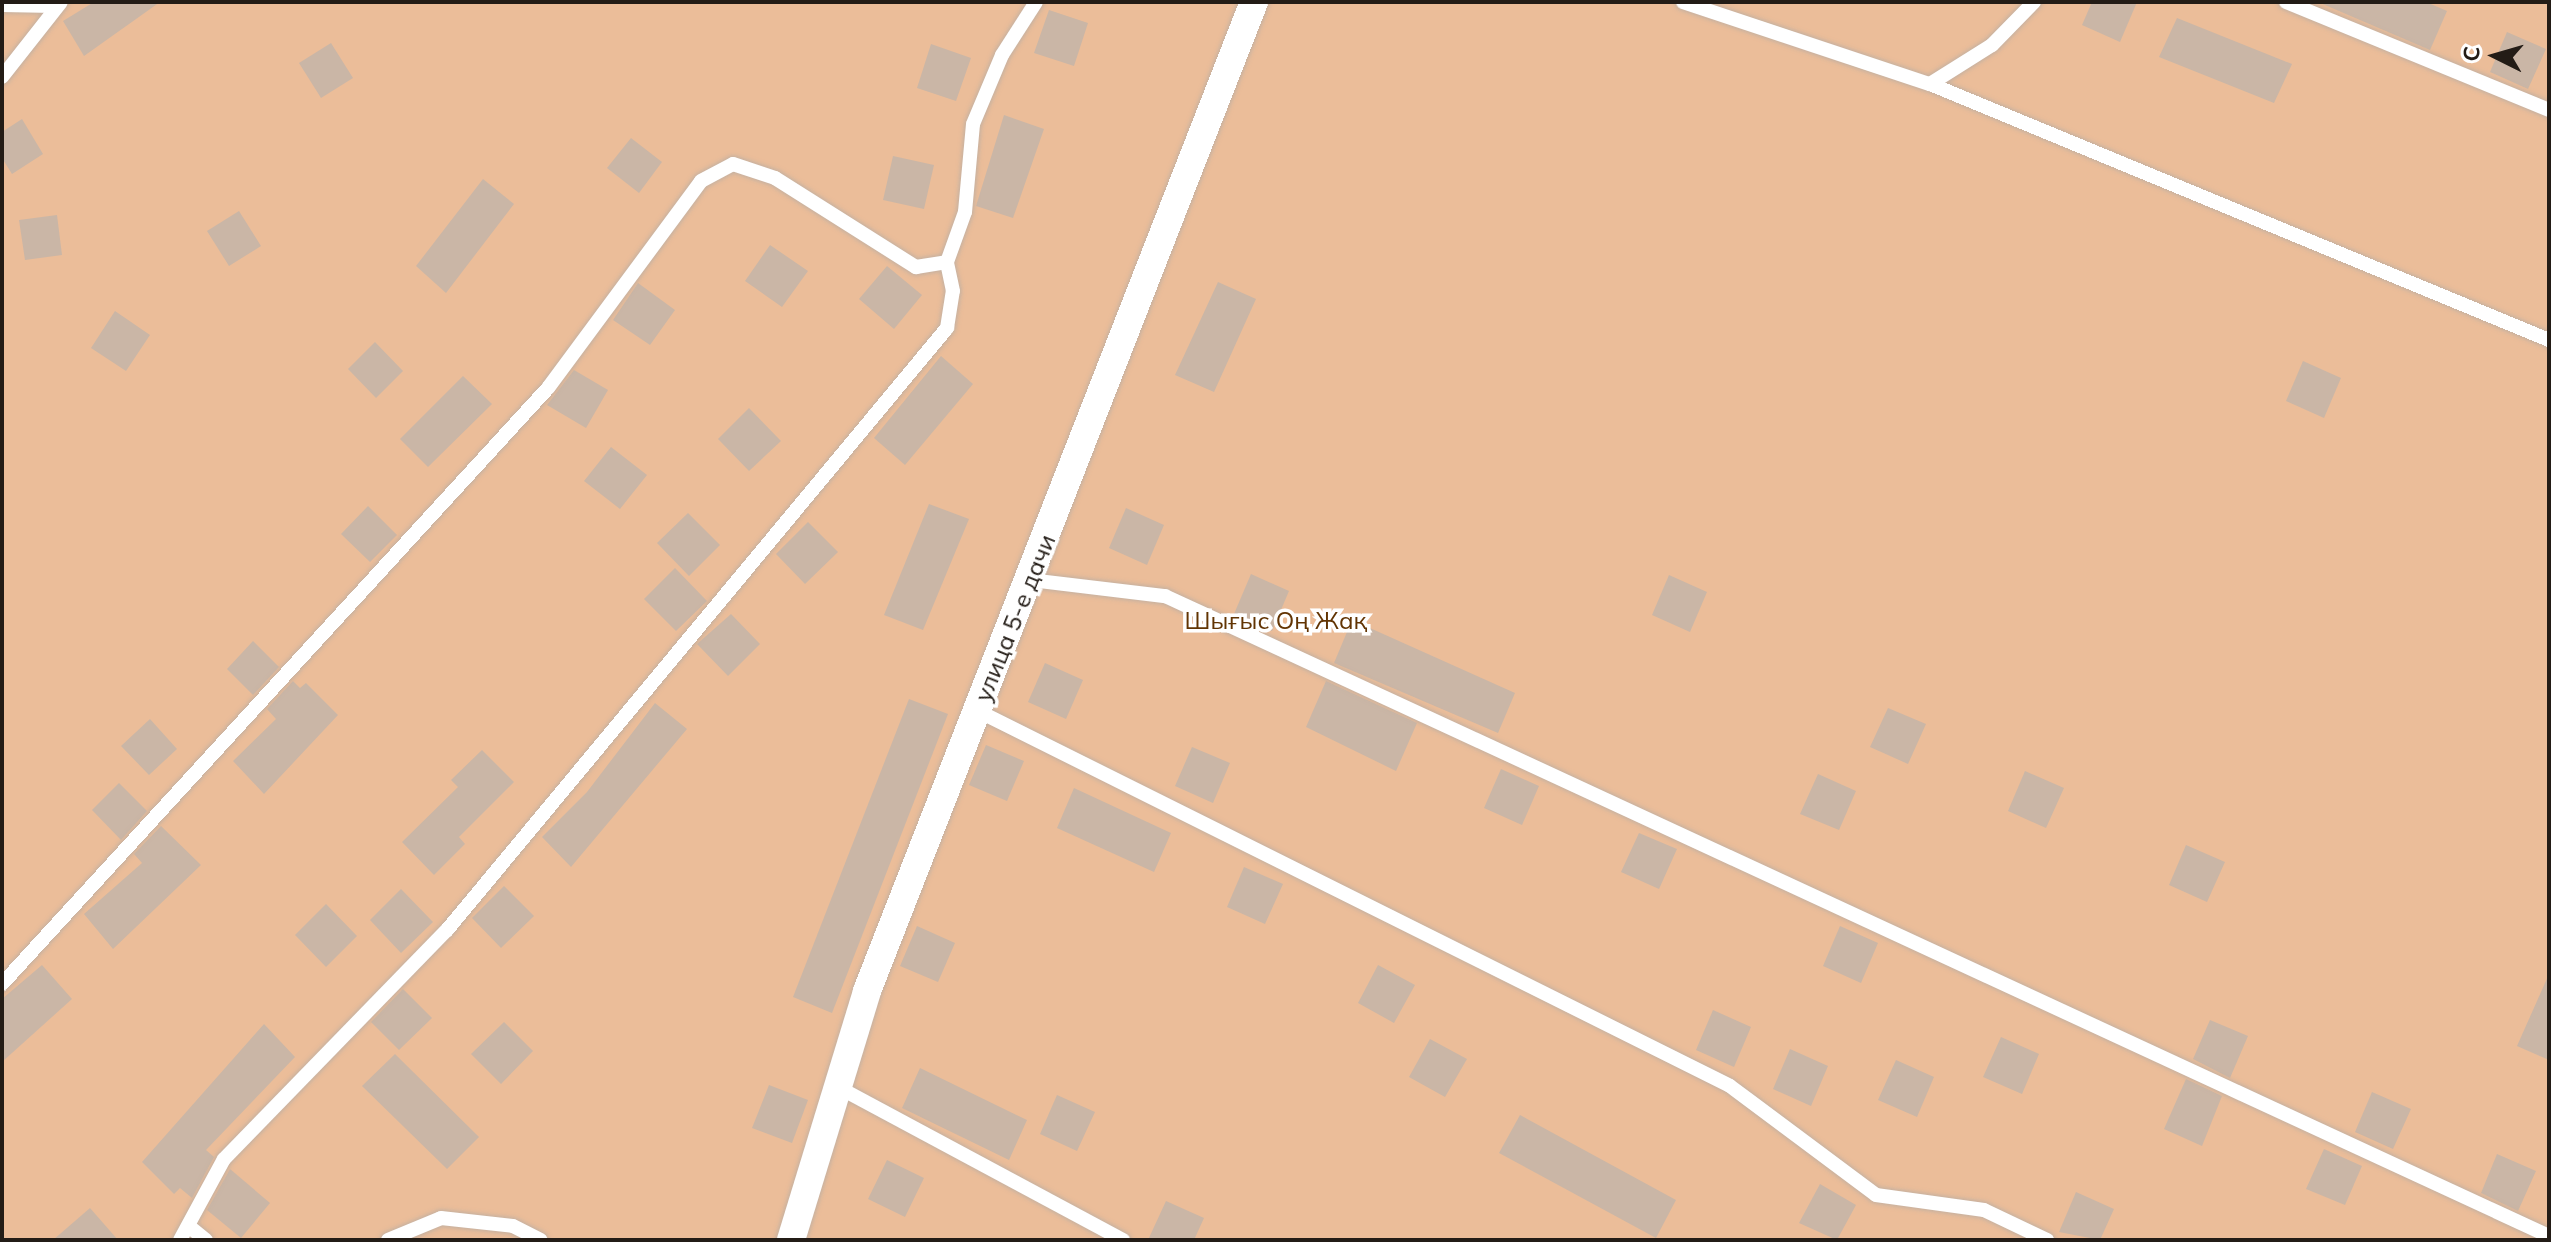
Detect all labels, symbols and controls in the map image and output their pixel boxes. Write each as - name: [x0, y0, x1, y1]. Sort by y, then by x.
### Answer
- north arrow: [2455, 16, 2535, 96]
- text: С: [2456, 45, 2486, 63]
- street label: улица 5-е дачи: [968, 530, 1062, 706]
- park label: Шығыс Оң Жақ: [1185, 607, 1367, 635]

